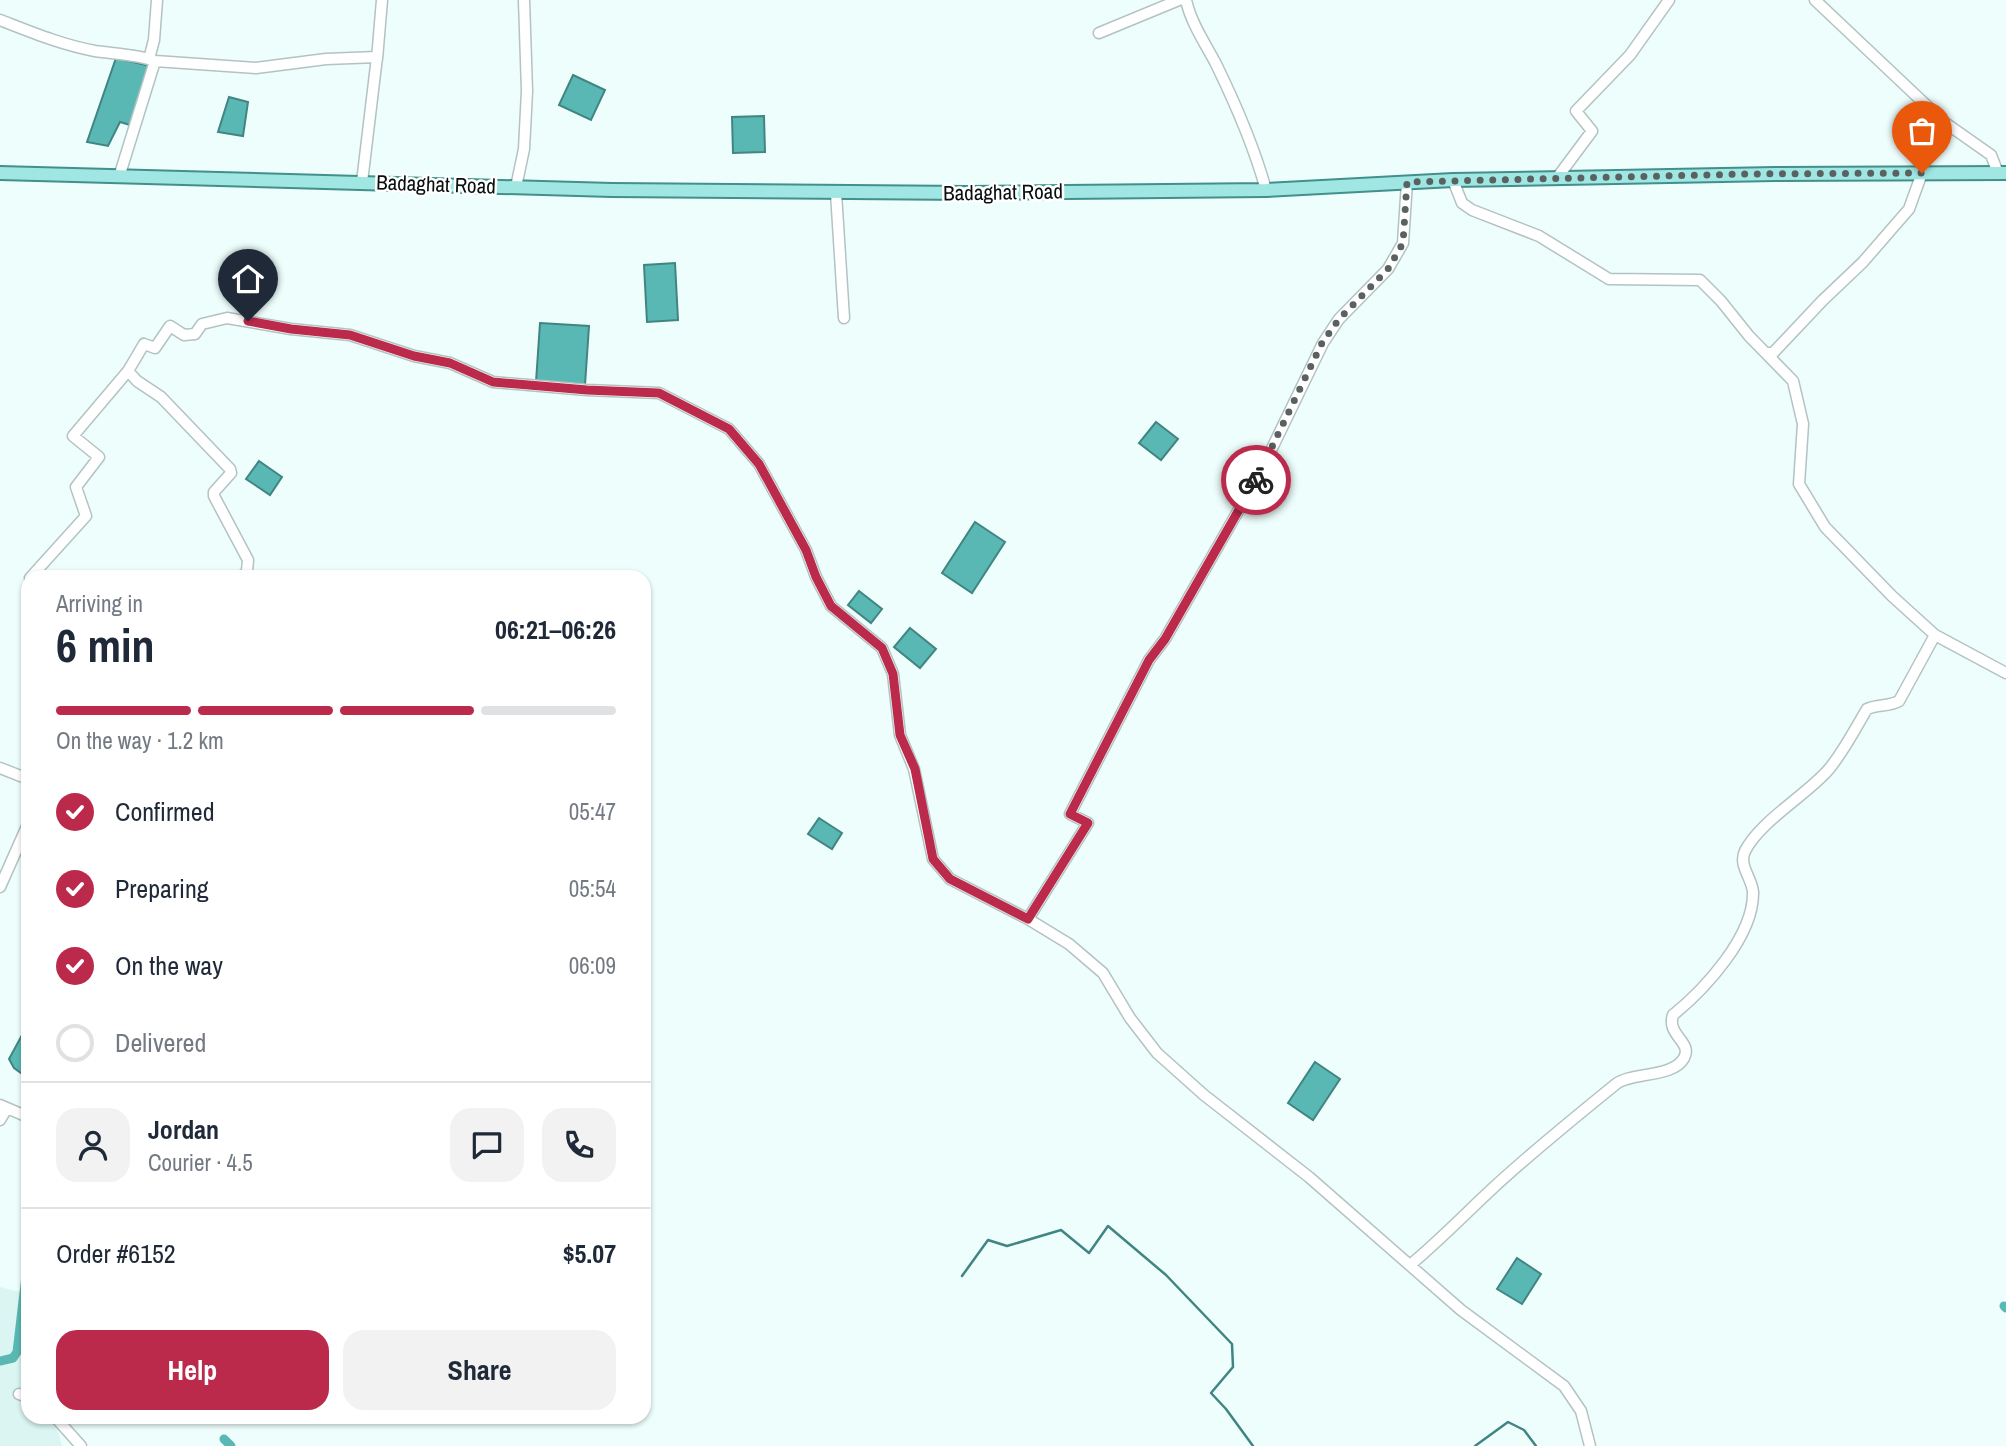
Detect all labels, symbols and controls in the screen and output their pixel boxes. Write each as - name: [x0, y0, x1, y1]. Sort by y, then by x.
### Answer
- pin: [1892, 101, 1952, 173]
- icon: bag: [1903, 112, 1941, 150]
- street label: Badaghat Road: [376, 167, 496, 201]
- street label: Badaghat Road: [943, 176, 1063, 208]
- pin: [218, 249, 278, 321]
- icon: home: [229, 260, 267, 298]
- courier: [1221, 445, 1291, 515]
- icon: bike: [1237, 461, 1275, 499]
- text: Arriving in: [56, 588, 143, 619]
- text: 06:21–06:26: [495, 612, 616, 647]
- text: 6 min: [56, 614, 155, 676]
- text: On the way · 1.2 km: [56, 725, 224, 756]
- icon: check: [56, 793, 94, 831]
- text: Confirmed: [115, 794, 215, 829]
- text: 05:47: [569, 796, 616, 827]
- icon: check: [56, 870, 94, 908]
- text: Preparing: [115, 871, 209, 906]
- text: 05:54: [569, 873, 616, 904]
- icon: check: [56, 947, 94, 985]
- text: On the way: [115, 948, 223, 983]
- text: 06:09: [569, 950, 616, 981]
- text: Delivered: [115, 1025, 206, 1060]
- button: person: [56, 1108, 130, 1182]
- button: chat: [450, 1108, 524, 1182]
- button: phone: [542, 1108, 616, 1182]
- text: Jordan: [148, 1112, 219, 1147]
- text: Courier · 4.5: [148, 1147, 253, 1178]
- text: Order #6152: [56, 1236, 176, 1271]
- text: $5.07: [563, 1236, 616, 1271]
- button: Help: [56, 1330, 329, 1410]
- button: Share: [343, 1330, 616, 1410]

